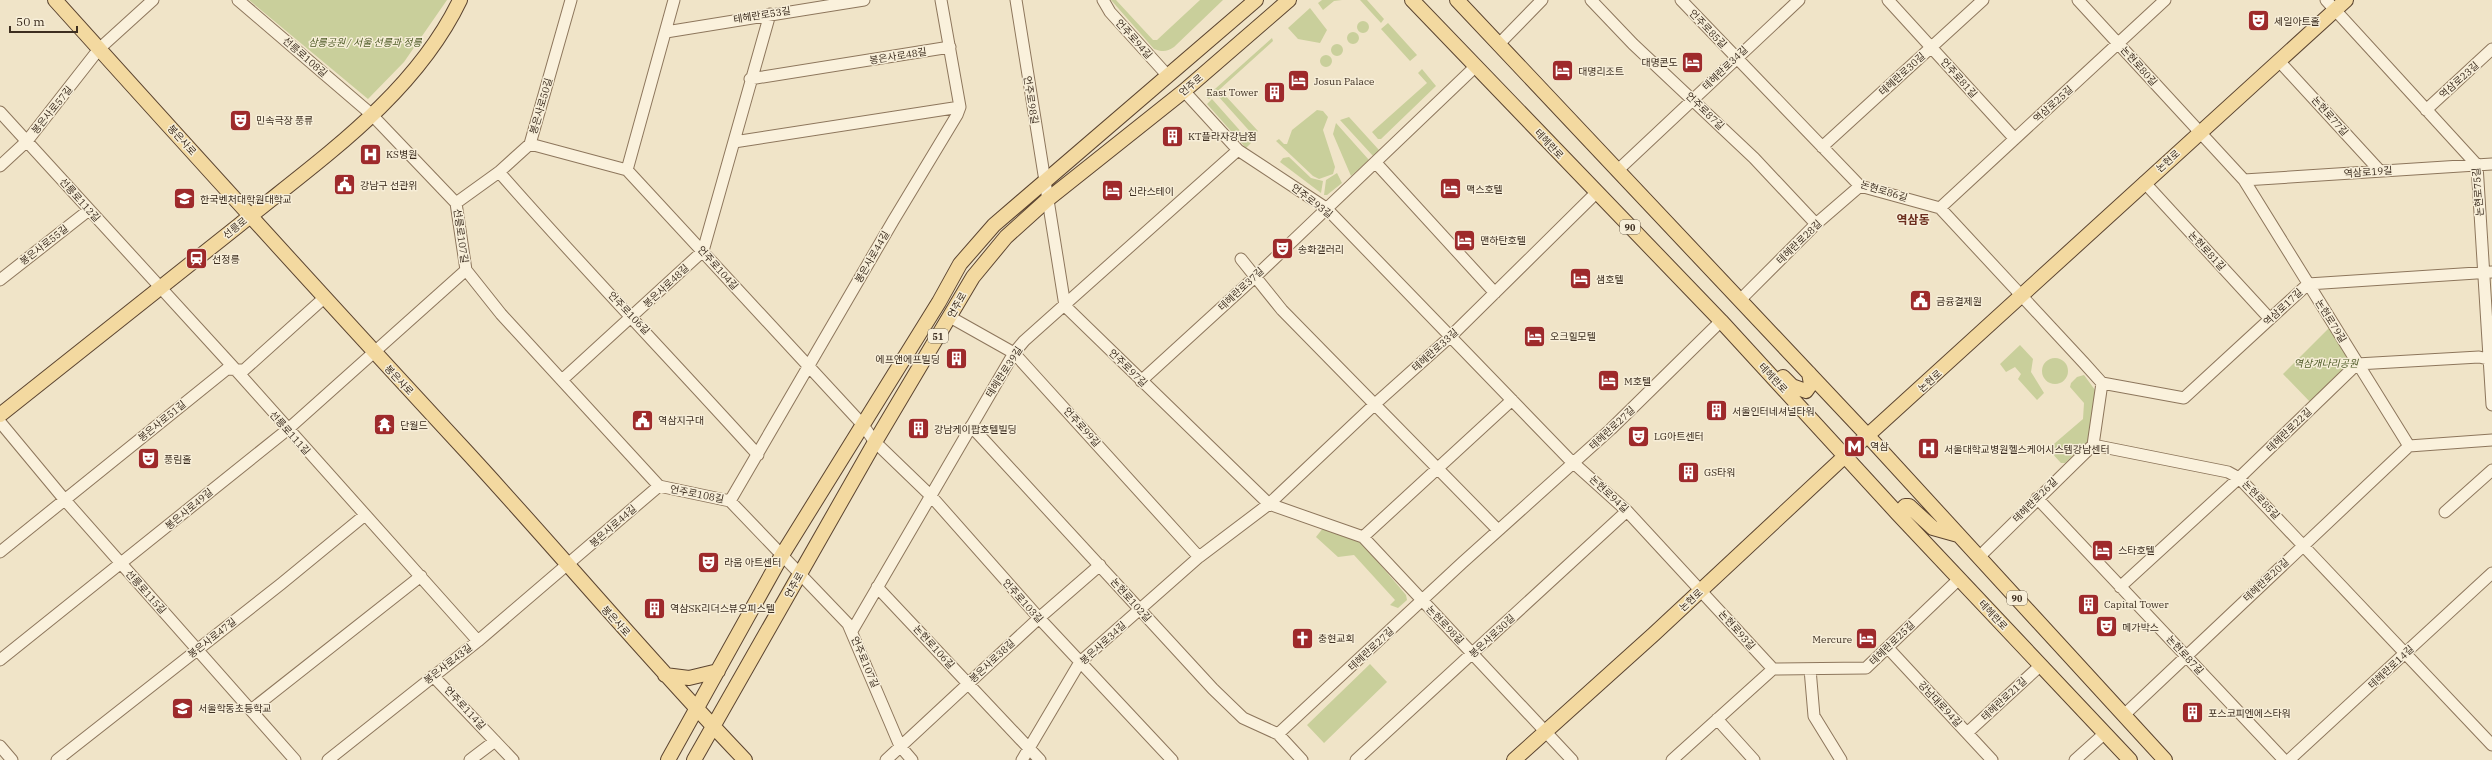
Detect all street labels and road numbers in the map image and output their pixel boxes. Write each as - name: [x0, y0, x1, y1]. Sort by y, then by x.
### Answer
- street label: 테헤란로53길: [732, 4, 792, 26]
- street label: 언주로85길: [1686, 7, 1730, 51]
- street label: 언주로94길: [1113, 17, 1155, 61]
- street label: 선릉로108길: [280, 34, 330, 80]
- street label: 테헤란로34길: [1700, 43, 1750, 93]
- street label: 논현로80길: [2118, 44, 2160, 88]
- street label: 봉은사로48길: [868, 45, 928, 67]
- street label: 테헤란로30길: [1876, 50, 1928, 98]
- street label: 언주로81길: [1938, 56, 1980, 100]
- street label: 역삼로23길: [2437, 59, 2481, 101]
- street label: 언주로: [1176, 71, 1206, 99]
- street label: 언주로98길: [1021, 75, 1041, 125]
- street label: 봉은사로50길: [527, 76, 555, 136]
- street label: 봉은사로57길: [29, 83, 75, 137]
- street label: 역삼로25길: [2031, 83, 2075, 125]
- street label: 언주로87길: [1683, 89, 1727, 133]
- street label: 논현로77길: [2309, 94, 2351, 138]
- street label: 봉은사로: [165, 122, 199, 158]
- street label: 테헤란로: [1532, 126, 1566, 162]
- street label: 논현로: [2153, 147, 2183, 175]
- street label: 역삼로19길: [2343, 164, 2393, 180]
- street label: 논현로75길: [2469, 167, 2487, 217]
- street label: 선릉로112길: [57, 175, 103, 225]
- street label: 논현로86길: [1859, 178, 1909, 204]
- street label: 언주로93길: [1289, 181, 1335, 221]
- street label: 선릉로107길: [451, 208, 471, 264]
- street label: 선릉로: [220, 214, 250, 242]
- street label: 테헤란로28길: [1774, 217, 1824, 267]
- road number: 90: [1620, 220, 1640, 234]
- street label: 봉은사로55길: [17, 222, 71, 268]
- street label: 봉은사로44길: [852, 229, 892, 285]
- street label: 논현로81길: [2186, 229, 2228, 273]
- street label: 언주로104길: [695, 243, 741, 293]
- street label: 봉은사로48길: [640, 261, 692, 311]
- street label: 테헤란로37길: [1215, 264, 1267, 314]
- street label: 역삼로17길: [2261, 286, 2305, 328]
- street label: 언주로106길: [605, 289, 653, 337]
- street label: 언주로: [944, 290, 970, 320]
- street label: 논현로79길: [2313, 297, 2349, 345]
- street label: 테헤란로33길: [1409, 326, 1461, 374]
- road number: 51: [928, 329, 948, 343]
- street label: 테헤란로39길: [983, 344, 1025, 400]
- street label: 언주로97길: [1106, 346, 1150, 390]
- street label: 테헤란로: [1756, 360, 1790, 396]
- street label: 봉은사로: [382, 362, 416, 398]
- street label: 논현로: [1915, 367, 1945, 395]
- street label: 봉은사로51길: [135, 398, 189, 444]
- street label: 테헤란로27길: [1586, 403, 1638, 453]
- street label: 언주로99길: [1061, 405, 1103, 449]
- street label: 테헤란로22길: [2264, 405, 2314, 455]
- street label: 선릉로111길: [267, 408, 313, 458]
- street label: 논현로94길: [1587, 473, 1631, 515]
- street label: 테헤란로26길: [2010, 475, 2060, 525]
- street label: 논현로85길: [2239, 478, 2283, 522]
- street label: 언주로108길: [669, 482, 725, 506]
- street label: 봉은사로49길: [163, 485, 215, 533]
- street label: 봉은사로44길: [587, 502, 639, 550]
- street label: 테헤란로20길: [2240, 555, 2292, 605]
- street label: 선릉로115길: [123, 567, 169, 617]
- street label: 언주로: [781, 570, 807, 600]
- street label: 논현로102길: [1108, 575, 1154, 625]
- street label: 언주로103길: [1000, 576, 1046, 626]
- street label: 논현로: [1676, 586, 1706, 614]
- road number: 90: [2007, 591, 2027, 605]
- street label: 테헤란로: [1976, 597, 2010, 633]
- street label: 봉은사로: [599, 603, 633, 639]
- street label: 논현로98길: [1423, 603, 1467, 647]
- street label: 논현로93길: [1716, 608, 1758, 652]
- street label: 봉은사로30길: [1466, 611, 1518, 661]
- street label: 봉은사로47길: [185, 615, 239, 661]
- street label: 테헤란로25길: [1867, 618, 1917, 668]
- street label: 봉은사로34길: [1077, 619, 1129, 667]
- street label: 논현로106길: [911, 623, 957, 671]
- street label: 테헤란로27길: [1345, 624, 1397, 674]
- street label: 논현로87길: [2164, 633, 2206, 677]
- street label: 언주로107길: [848, 634, 882, 690]
- street label: 봉은사로38길: [966, 636, 1018, 686]
- street label: 봉은사로43길: [421, 641, 475, 687]
- street label: 테헤란로14길: [2365, 642, 2417, 692]
- street label: 테헤란로21길: [1978, 674, 2030, 724]
- street label: 강남대로94길: [1915, 678, 1965, 730]
- street label: 언주로114길: [442, 684, 488, 732]

